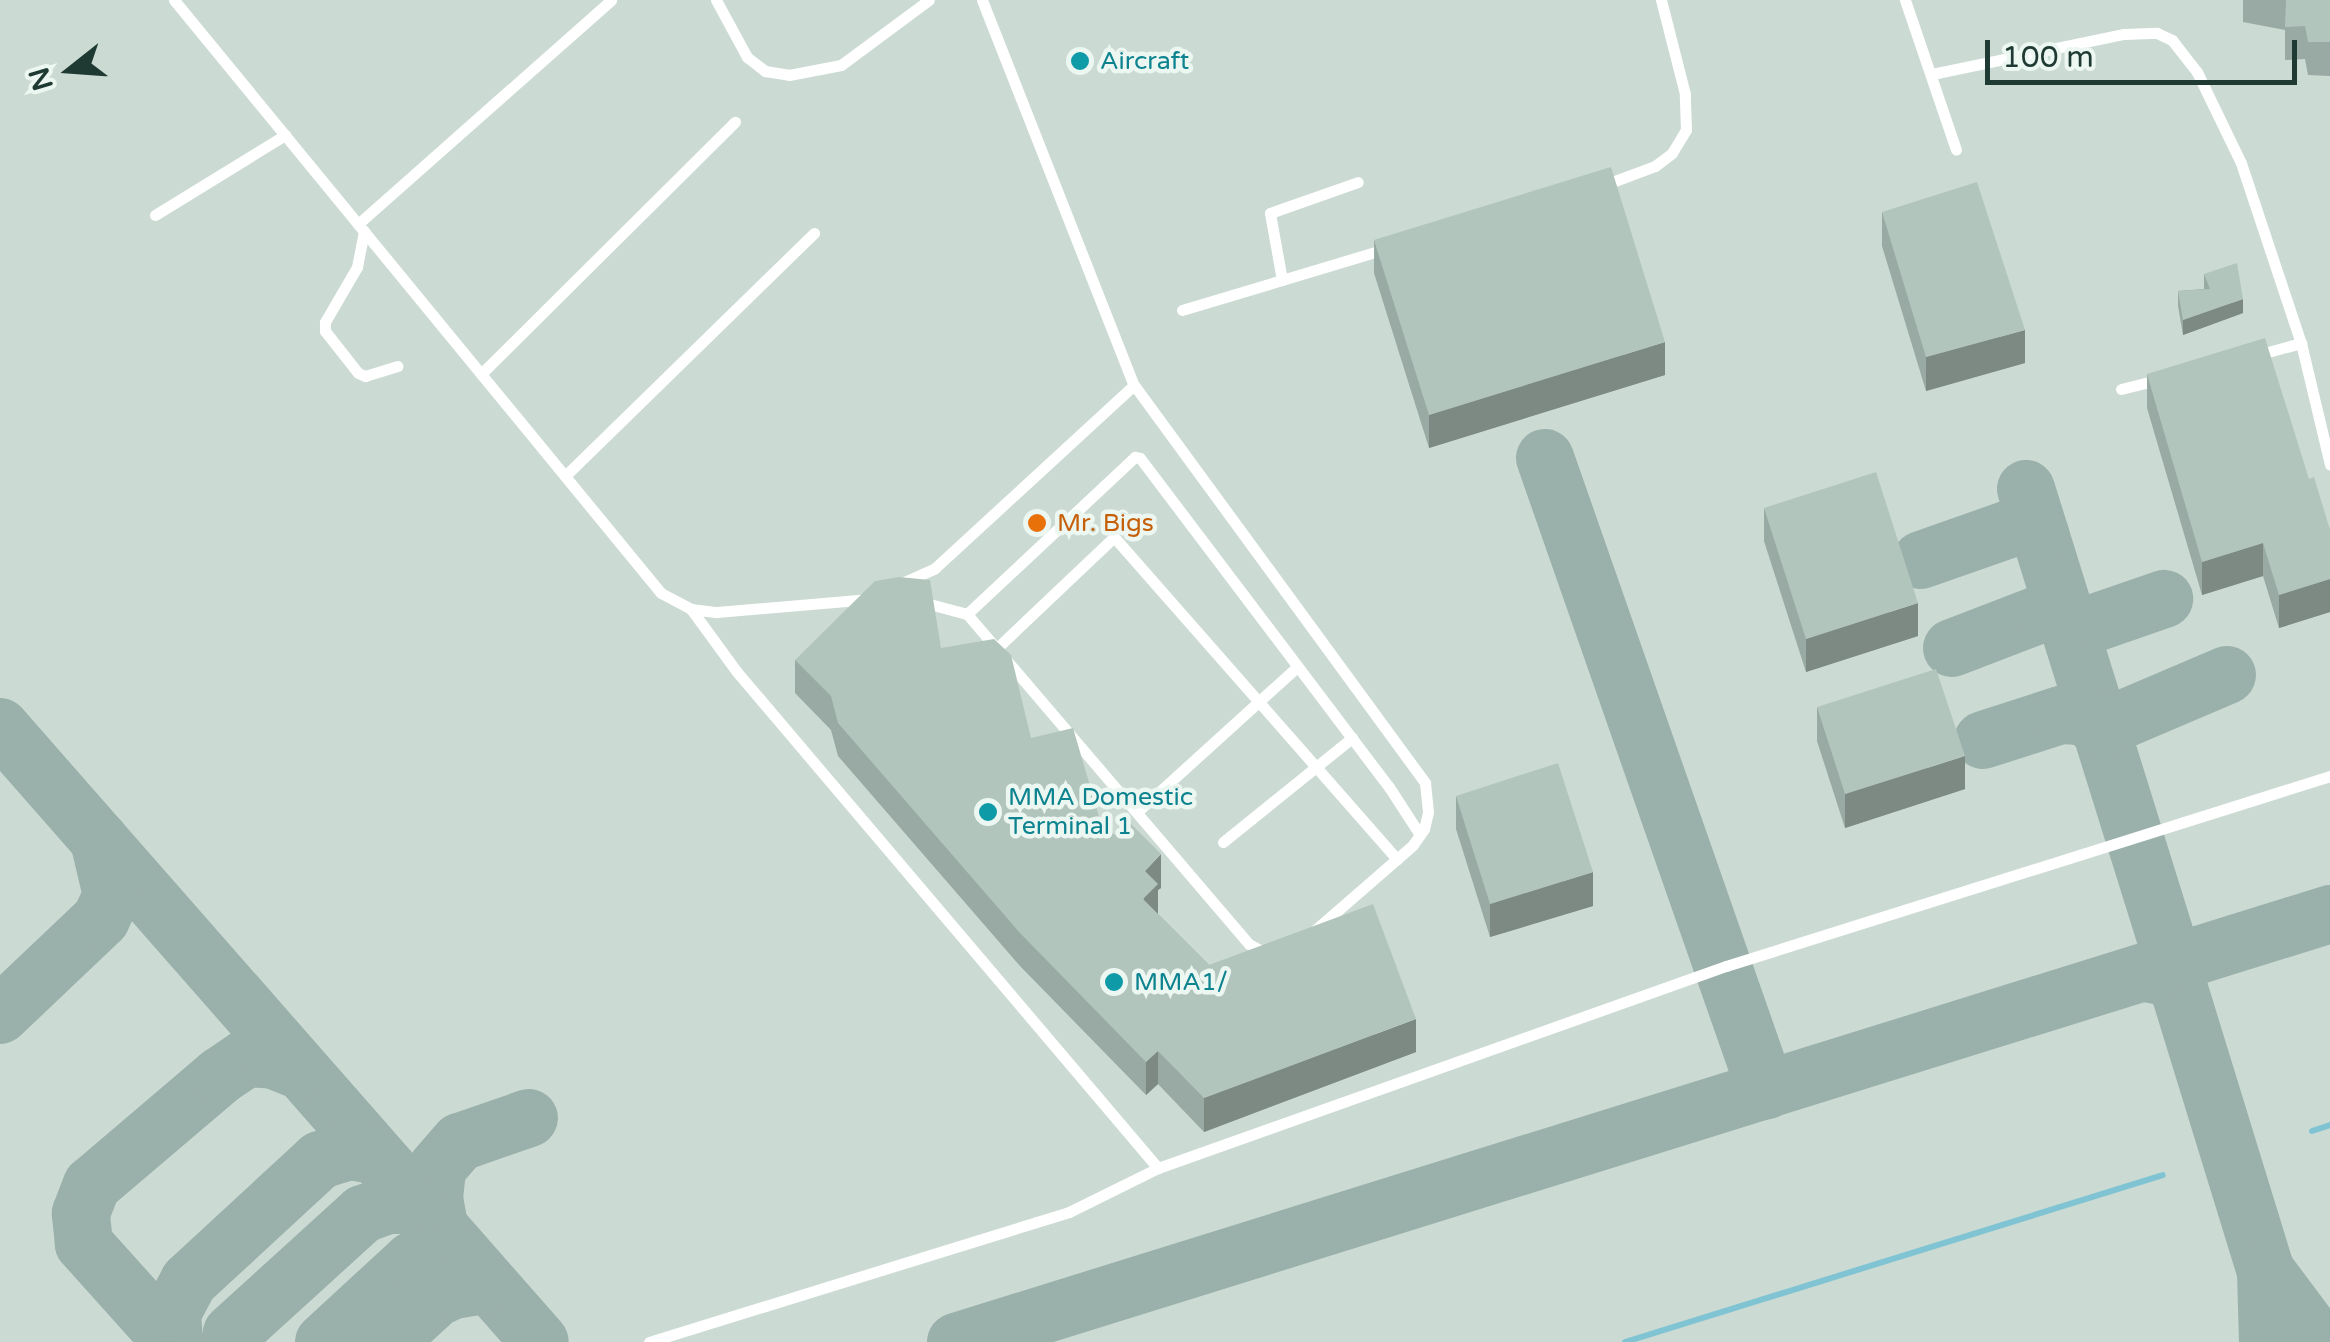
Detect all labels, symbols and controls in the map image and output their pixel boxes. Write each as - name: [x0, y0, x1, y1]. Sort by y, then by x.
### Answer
- north arrow: [20, 20, 120, 120]
- scale bar: [1990, 20, 2302, 82]
- text: 100 m: [2002, 39, 2094, 76]
- place label: Aircraft: [1100, 46, 1189, 76]
- marker: Aircraft: [1069, 50, 1091, 72]
- text: N: [22, 63, 61, 94]
- place label: Mr. Bigs: [1057, 508, 1154, 538]
- marker: Mr. Bigs: [1026, 512, 1048, 534]
- place label: MMA Domestic Terminal 1: [1008, 783, 1193, 842]
- marker: MMA Domestic Terminal 1: [977, 801, 999, 823]
- place label: MMA1/: [1134, 967, 1228, 997]
- marker: MMA1/: [1103, 971, 1125, 993]

